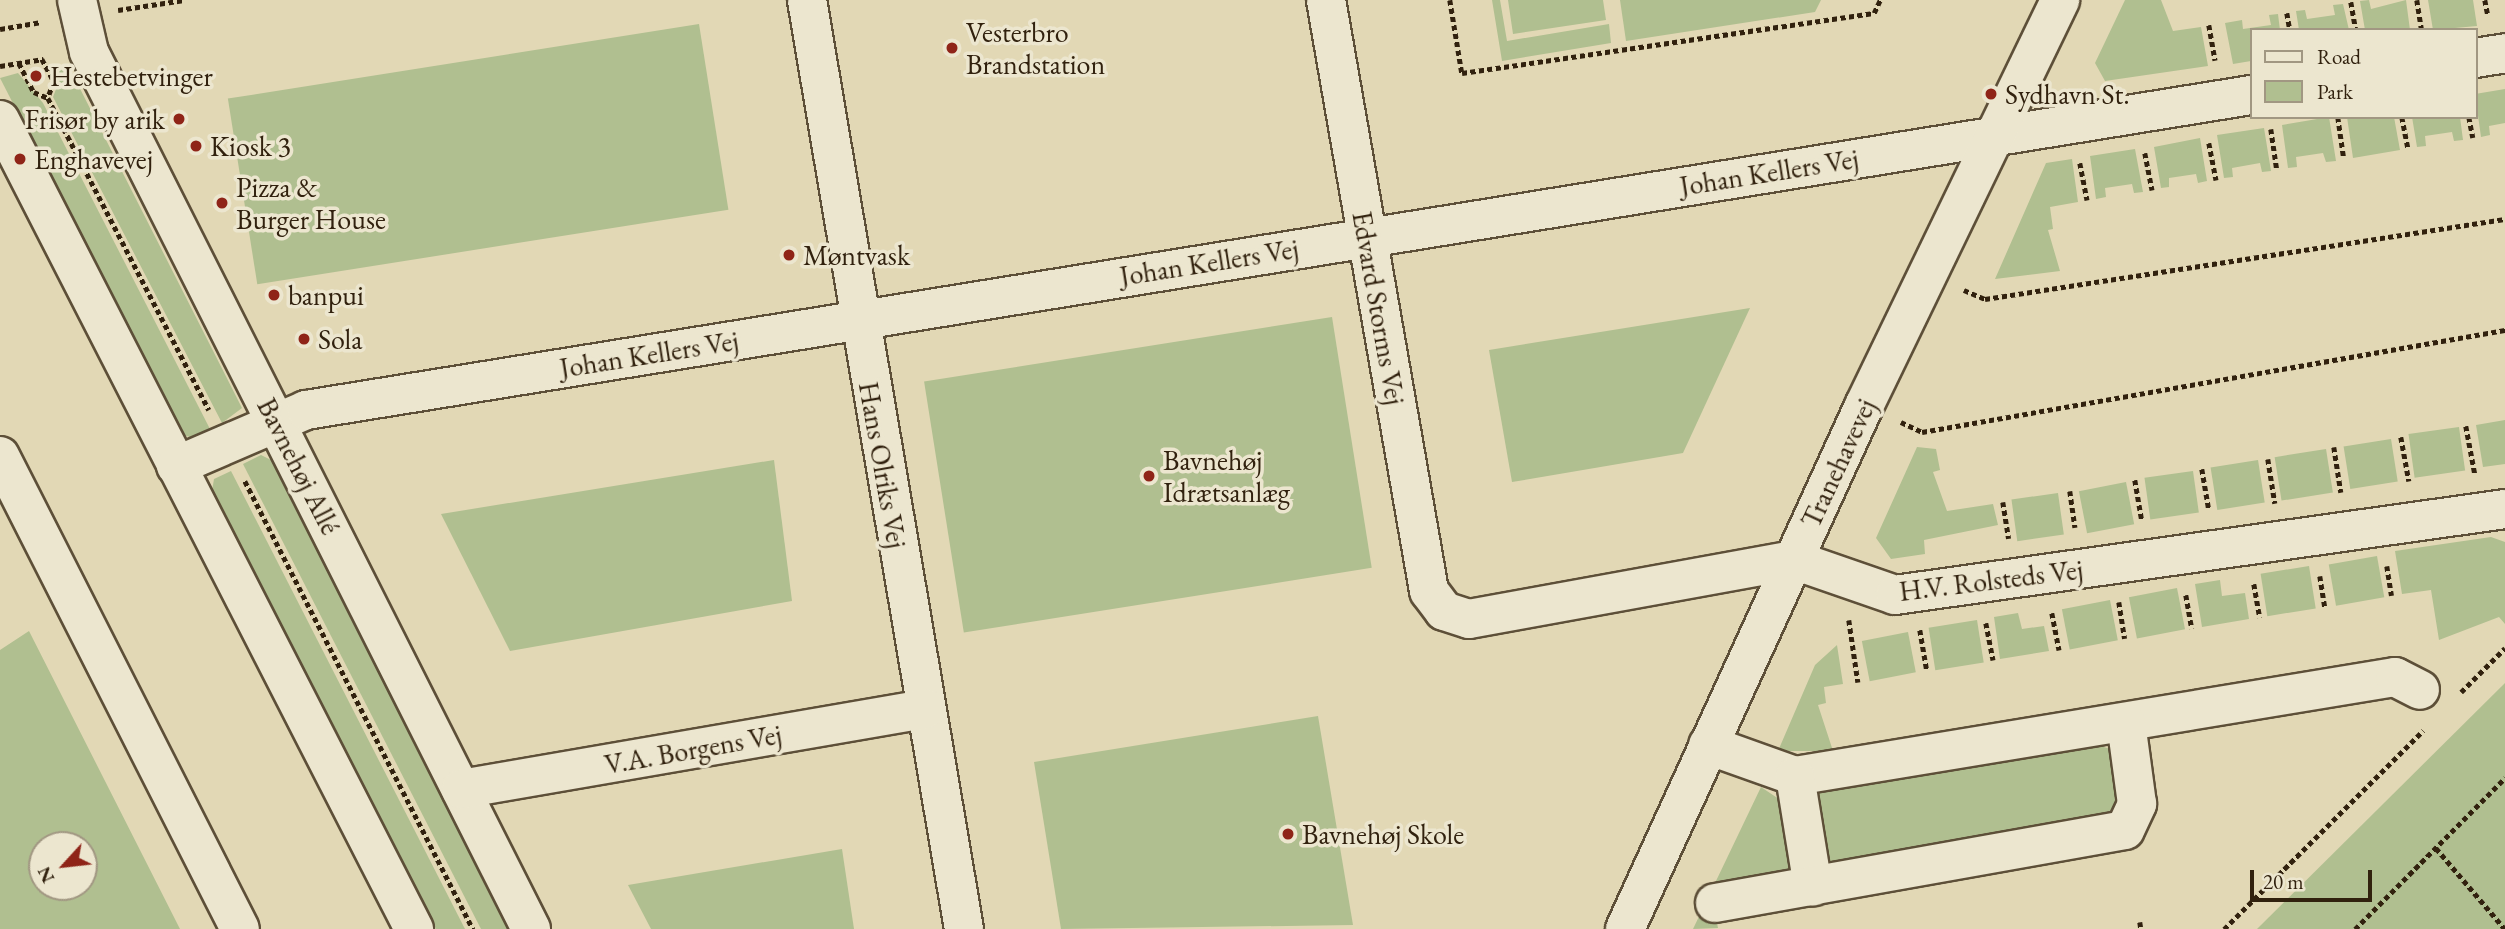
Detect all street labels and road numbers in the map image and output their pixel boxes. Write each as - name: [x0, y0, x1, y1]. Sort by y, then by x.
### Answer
- street label: Johan Kellers Vej: [1677, 141, 1861, 203]
- street label: Edvard Storms Vej: [1345, 209, 1413, 407]
- street label: Johan Kellers Vej: [1117, 231, 1301, 293]
- street label: Johan Kellers Vej: [557, 323, 741, 385]
- street label: Hans Olriks Vej: [852, 379, 914, 551]
- street label: Bavnehøj Allé: [250, 392, 348, 540]
- street label: Tranehavevej: [1794, 393, 1882, 533]
- street label: H.V. Rolsteds Vej: [1897, 552, 2085, 608]
- street label: V.A. Borgens Vej: [602, 717, 784, 781]

